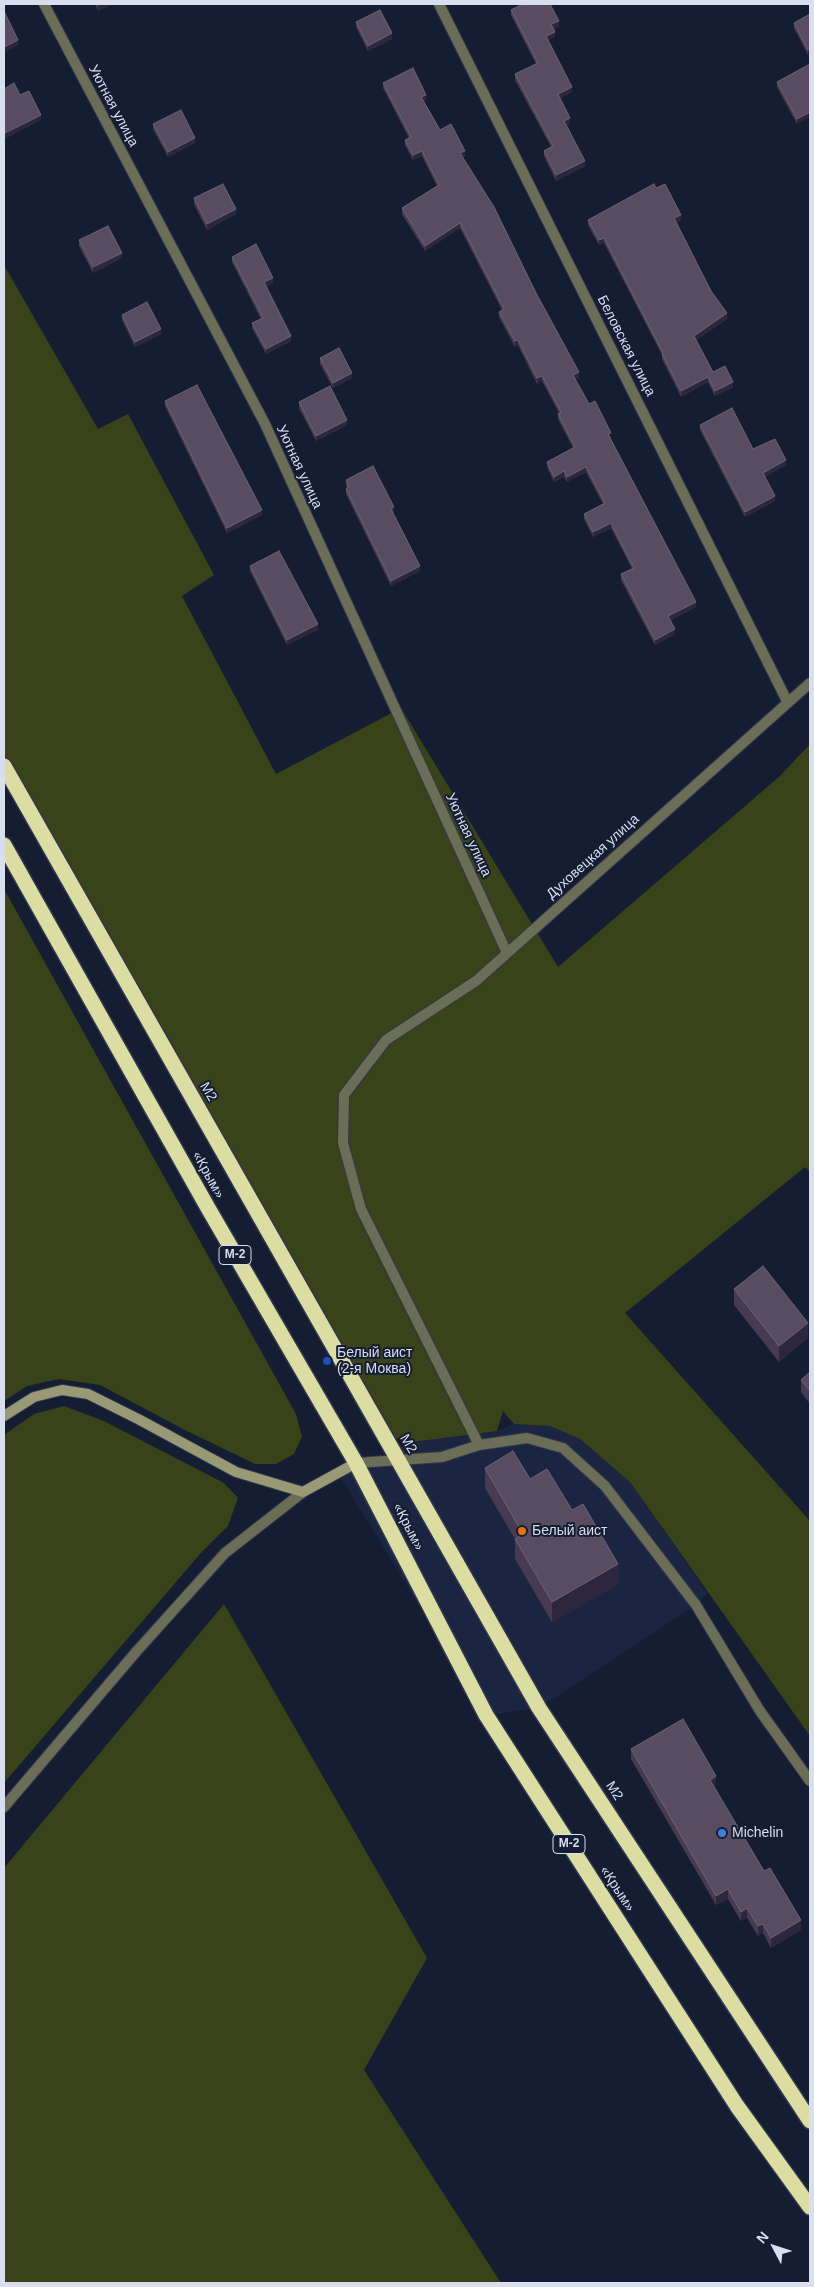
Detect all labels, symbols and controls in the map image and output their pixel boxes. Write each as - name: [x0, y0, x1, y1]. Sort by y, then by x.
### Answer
- street label: Уютная улица: [84, 62, 142, 150]
- street label: Беловская улица: [593, 293, 659, 399]
- street label: Уютная улица: [272, 423, 326, 511]
- street label: Уютная улица: [441, 791, 495, 879]
- street label: Духовецкая улица: [543, 811, 643, 903]
- street label: М2: [196, 1079, 220, 1105]
- street label: «Крым»: [188, 1149, 228, 1201]
- road number: М-2: [219, 1246, 251, 1264]
- place label: Белый аист (2-я Моква): [337, 1345, 412, 1378]
- marker: Белый аист (2-я Моква): [321, 1355, 333, 1367]
- street label: М2: [396, 1431, 420, 1457]
- street label: «Крым»: [389, 1500, 427, 1554]
- place label: Белый аист: [532, 1523, 607, 1539]
- marker: Белый аист: [516, 1525, 528, 1537]
- street label: М2: [602, 1778, 626, 1804]
- place label: Michelin: [732, 1825, 783, 1841]
- marker: Michelin: [716, 1827, 728, 1839]
- road number: М-2: [553, 1835, 585, 1854]
- street label: «Крым»: [596, 1863, 638, 1915]
- north arrow: [749, 2222, 799, 2272]
- text: N: [753, 2228, 772, 2246]

